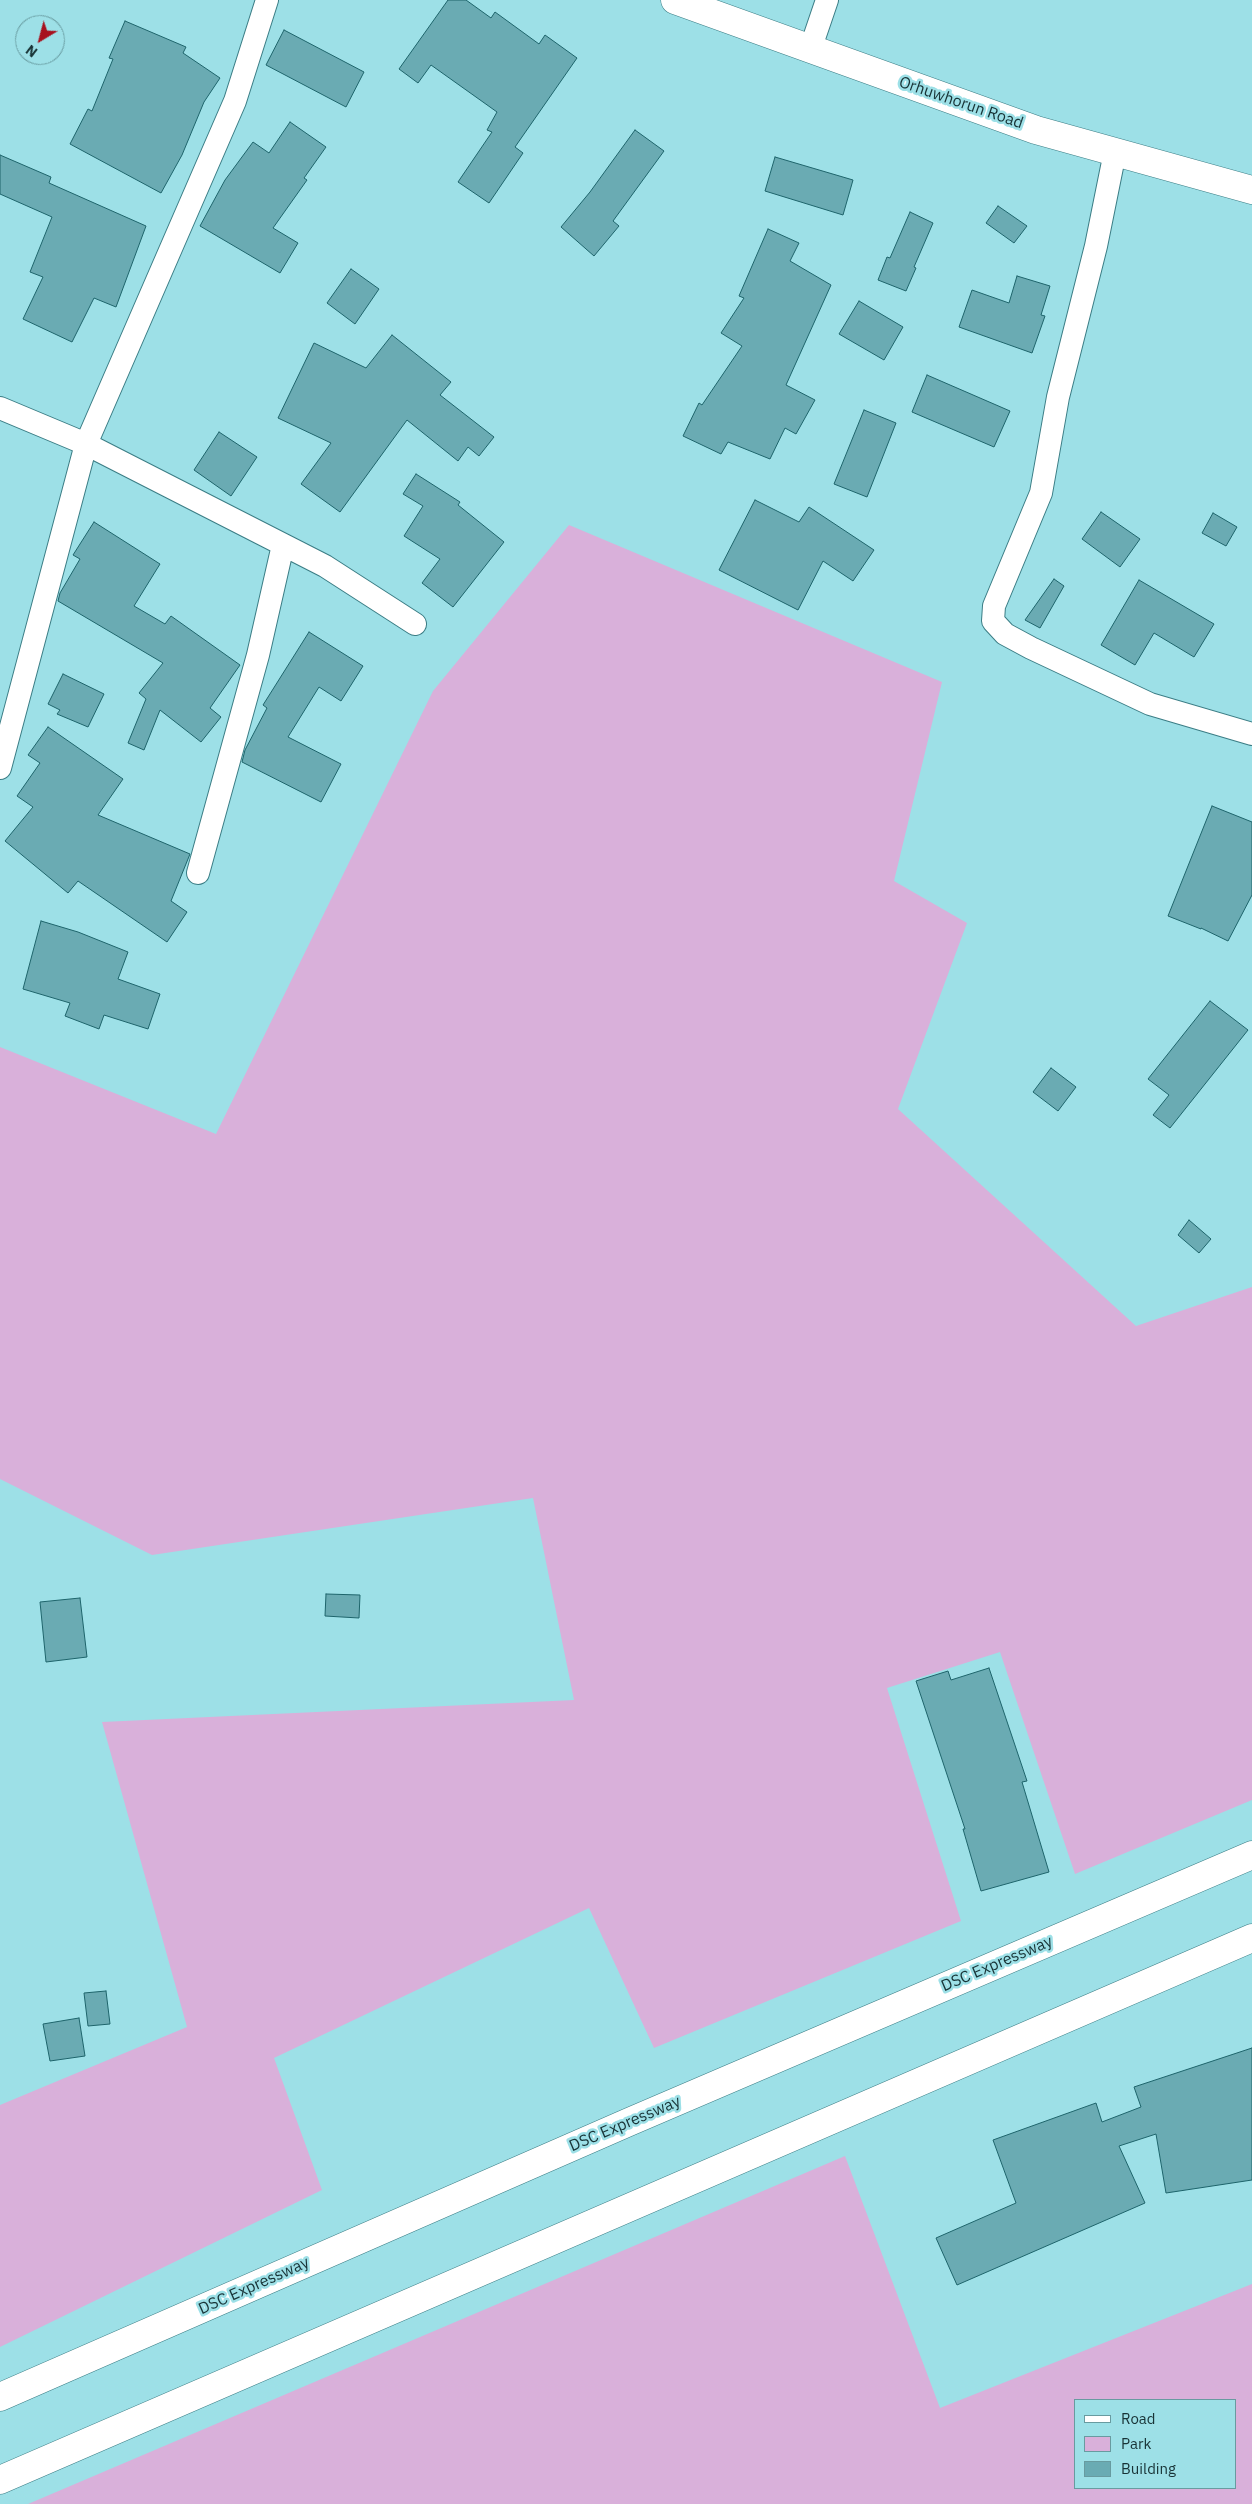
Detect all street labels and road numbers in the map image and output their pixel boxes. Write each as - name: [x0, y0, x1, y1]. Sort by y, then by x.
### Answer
- street label: Orhuwhorun Road: [896, 73, 1026, 133]
- street label: DSC Expressway: [938, 1932, 1056, 1996]
- street label: DSC Expressway: [566, 2092, 684, 2156]
- street label: DSC Expressway: [196, 2253, 312, 2319]

